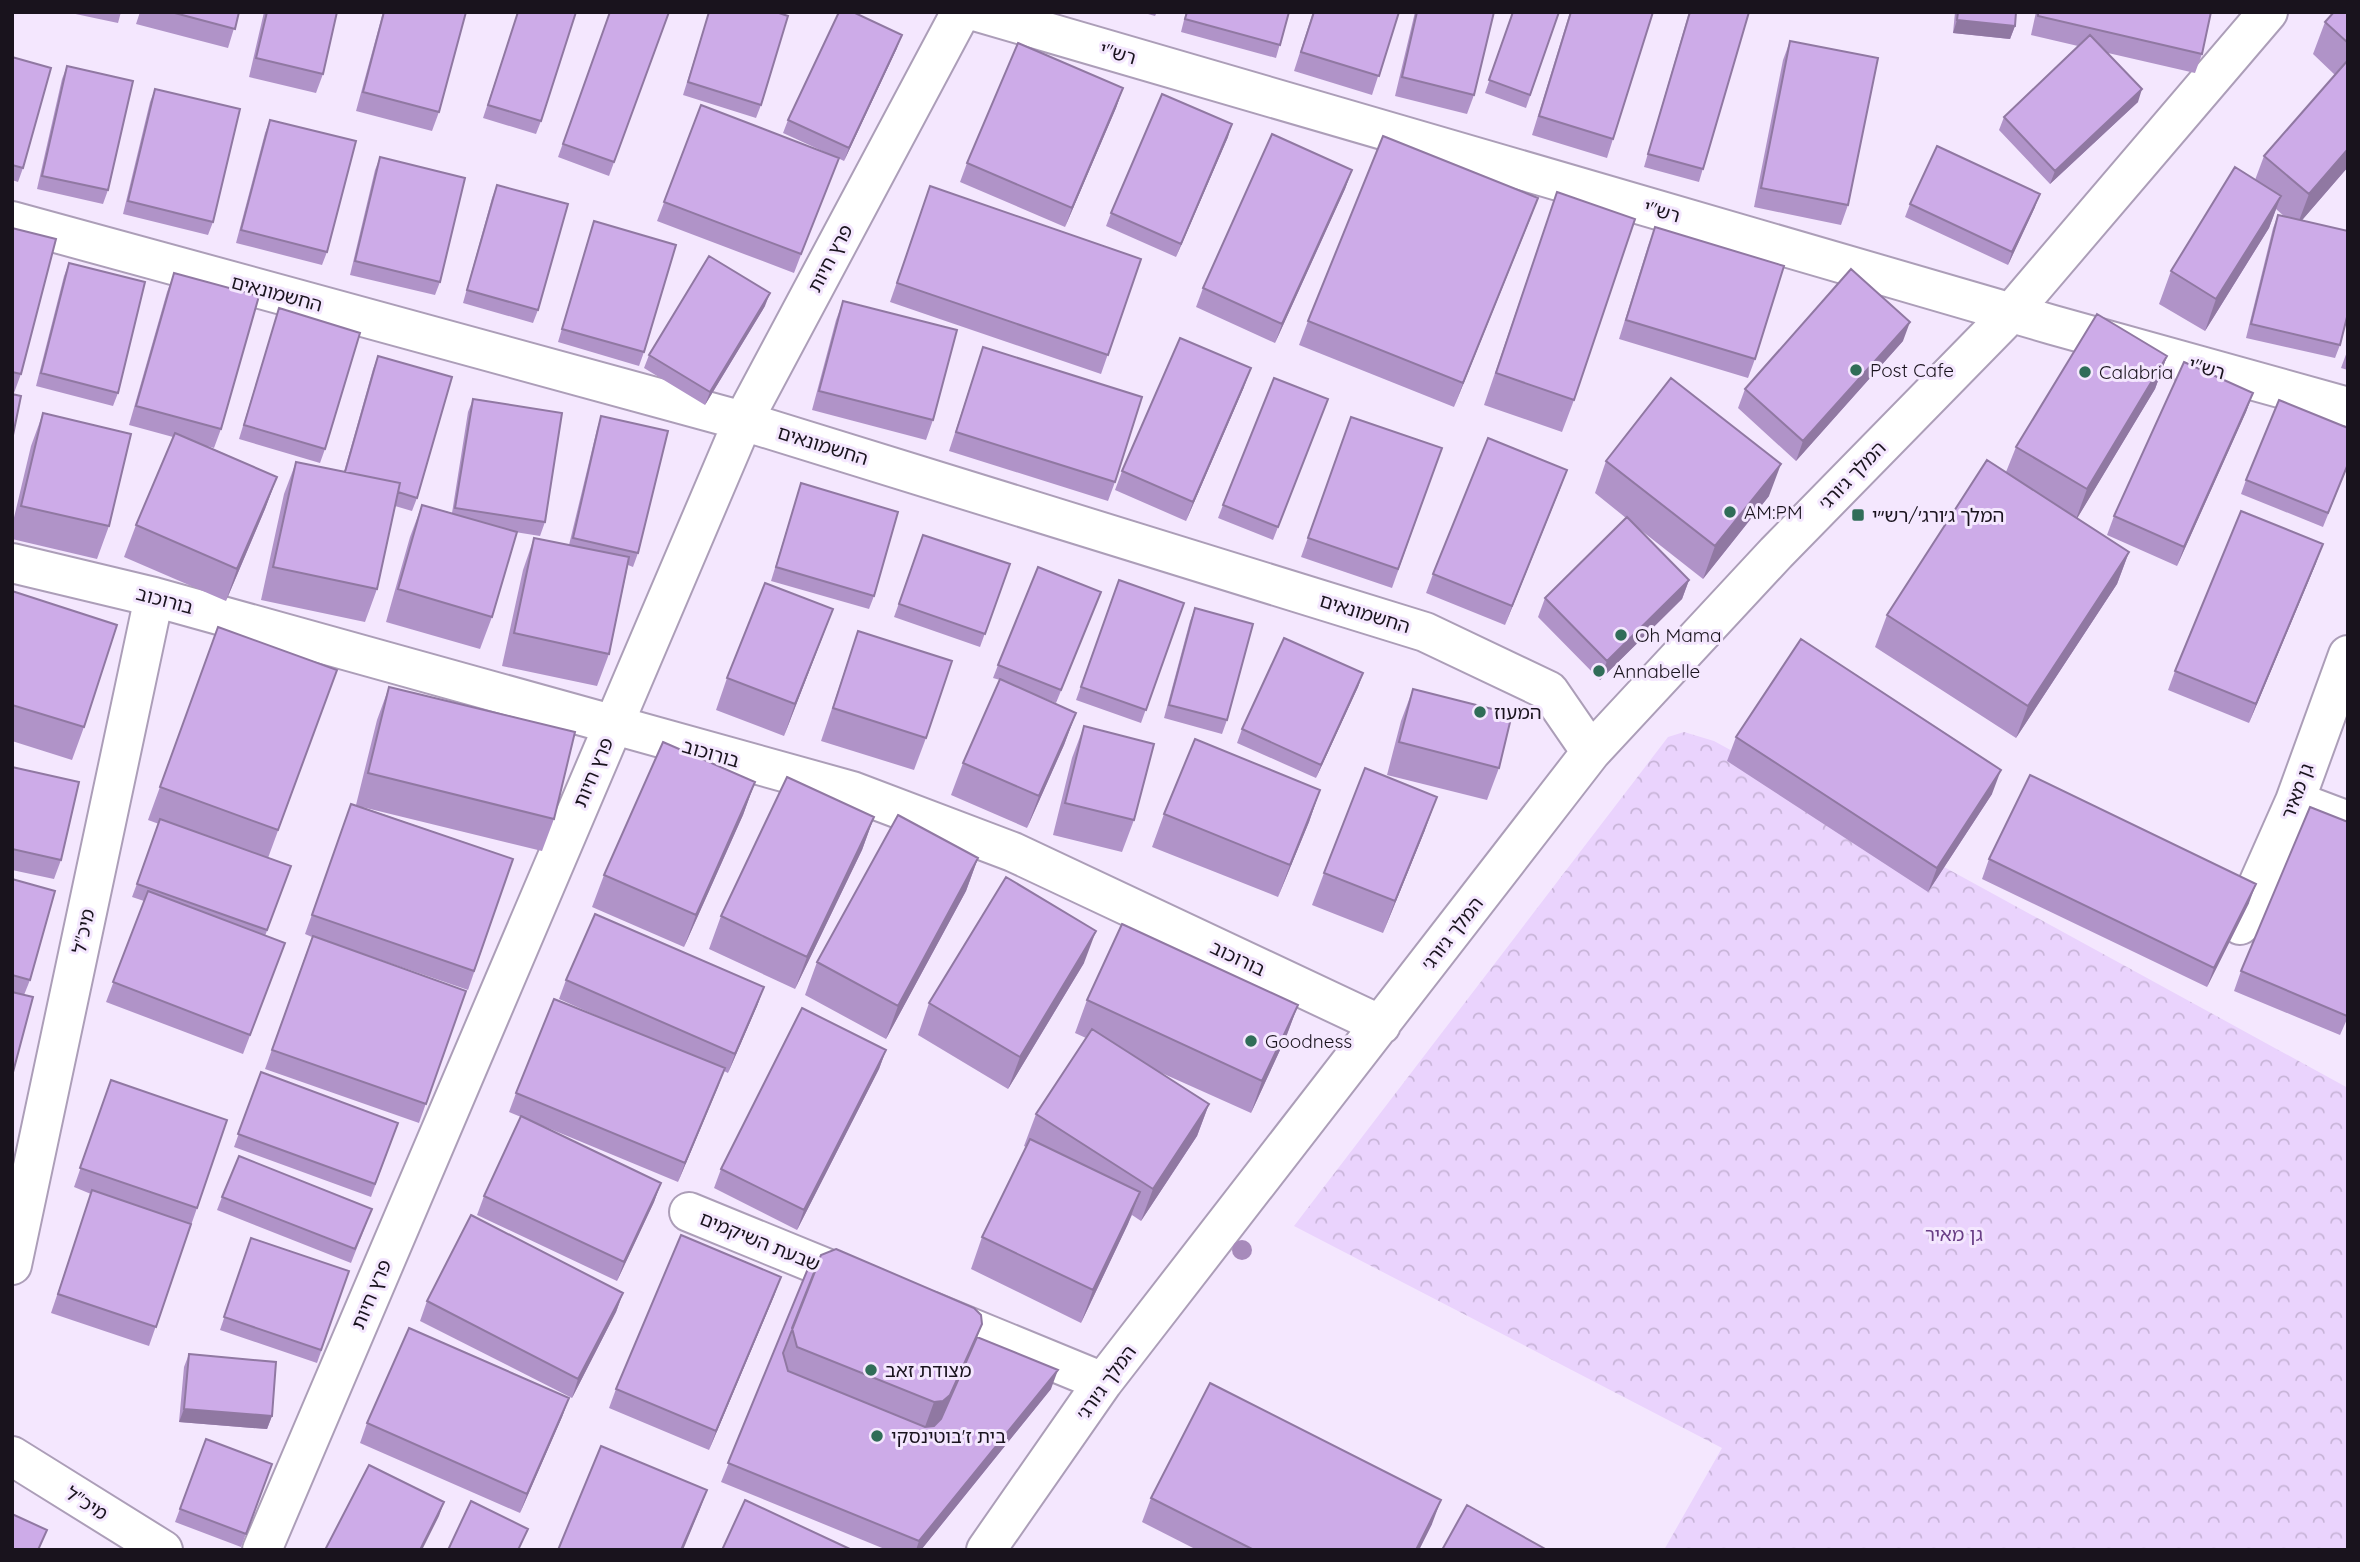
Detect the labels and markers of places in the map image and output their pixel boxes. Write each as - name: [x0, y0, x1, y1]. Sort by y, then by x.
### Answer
- place label: Post Cafe: [1870, 358, 1954, 382]
- place label: Calabria: [2099, 360, 2173, 384]
- marker: Post Cafe: [1848, 362, 1864, 378]
- marker: Calabria: [2077, 364, 2093, 380]
- place label: AM:PM: [1744, 500, 1803, 524]
- place label: המלך ג׳ורג׳/רש״י: [1872, 503, 2004, 527]
- marker: AM:PM: [1722, 504, 1738, 520]
- marker: המלך ג׳ורג׳/רש״י: [1850, 507, 1866, 523]
- place label: Oh Mama: [1635, 623, 1722, 647]
- marker: Oh Mama: [1613, 627, 1629, 643]
- place label: Annabelle: [1613, 659, 1700, 683]
- marker: Annabelle: [1591, 663, 1607, 679]
- place label: המעוז: [1494, 700, 1542, 724]
- marker: המעוז: [1472, 704, 1488, 720]
- place label: Goodness: [1265, 1029, 1352, 1053]
- marker: Goodness: [1243, 1033, 1259, 1049]
- place label: מצודת זאב: [885, 1358, 971, 1382]
- marker: מצודת זאב: [863, 1362, 879, 1378]
- place label: בית ז'בוטינסקי: [891, 1424, 1006, 1448]
- marker: בית ז'בוטינסקי: [869, 1428, 885, 1444]

